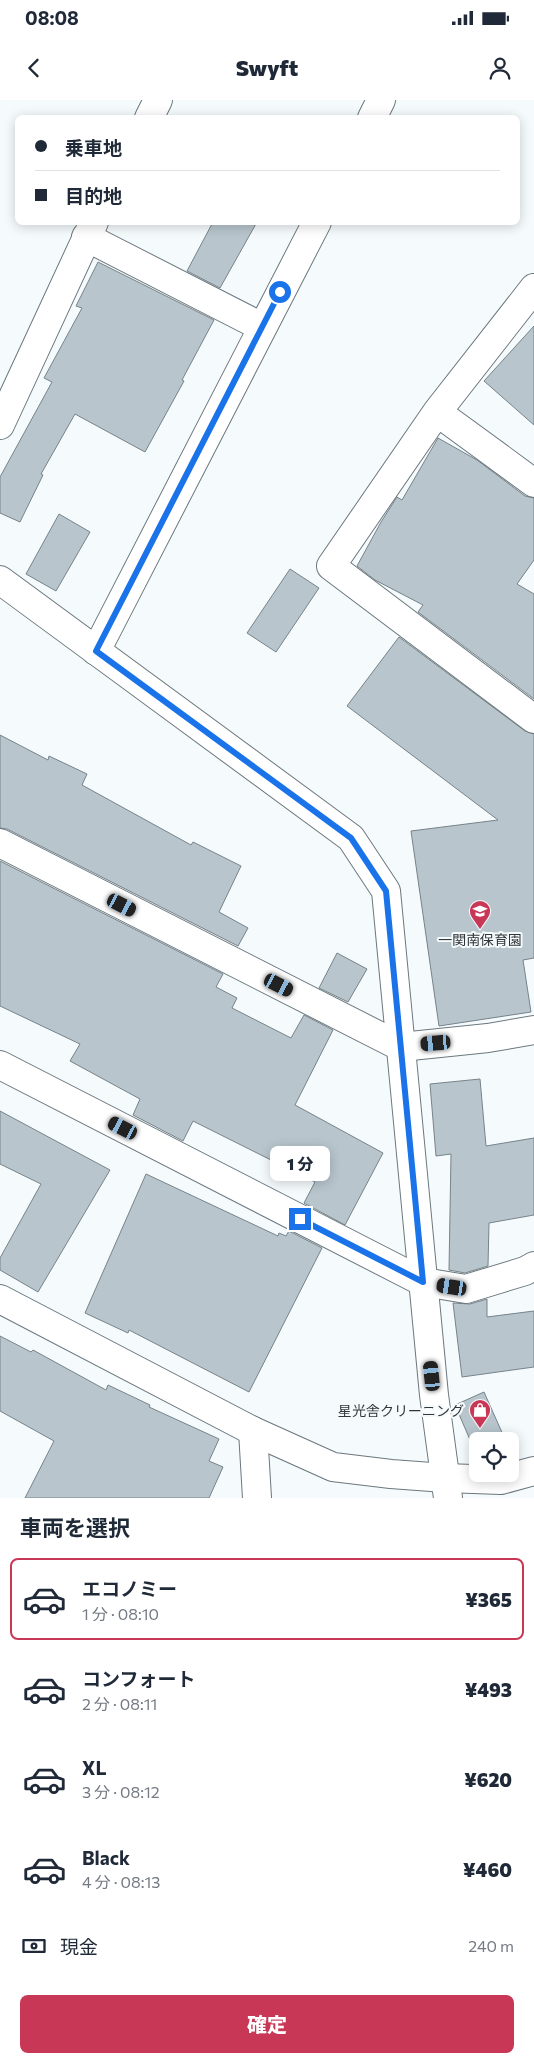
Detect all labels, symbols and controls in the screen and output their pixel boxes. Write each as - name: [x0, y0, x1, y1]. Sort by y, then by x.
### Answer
- text: 08:08: [25, 6, 79, 29]
- icon: back: [20, 54, 48, 82]
- text: Swyft: [236, 54, 298, 81]
- icon: person: [486, 54, 514, 82]
- text: 乗車地: [65, 136, 122, 159]
- text: 目的地: [65, 184, 122, 207]
- route start: [269, 281, 291, 303]
- car: [105, 892, 138, 918]
- school or university icon: 一関南保育園: [468, 899, 492, 930]
- place label: 一関南保育園: [438, 931, 522, 948]
- car: [262, 972, 295, 998]
- car: [420, 1034, 451, 1052]
- car: [106, 1115, 139, 1141]
- callout: 1 分: [270, 1146, 330, 1182]
- text: 1 分: [287, 1154, 313, 1173]
- route end: [289, 1208, 311, 1230]
- car: [436, 1277, 467, 1297]
- car: [422, 1360, 441, 1392]
- shop icon: 星光舎クリーニング: [468, 1398, 492, 1429]
- place label: 星光舎クリーニング: [338, 1402, 464, 1419]
- map controls: [469, 1432, 519, 1482]
- button: locate: [469, 1432, 519, 1482]
- text: 車両を選択: [20, 1514, 130, 1541]
- icon: car: [22, 1577, 67, 1622]
- text: エコノミー: [82, 1577, 177, 1600]
- text: ¥365: [465, 1588, 512, 1611]
- text: 1 分 · 08:10: [82, 1604, 159, 1623]
- icon: car: [22, 1667, 67, 1712]
- text: コンフォート: [82, 1667, 195, 1690]
- text: ¥493: [465, 1678, 512, 1701]
- text: 2 分 · 08:11: [82, 1694, 157, 1713]
- text: XL: [82, 1756, 107, 1779]
- icon: car: [22, 1757, 67, 1802]
- text: ¥620: [464, 1768, 512, 1791]
- text: 3 分 · 08:12: [82, 1782, 160, 1801]
- text: Black: [82, 1846, 130, 1869]
- icon: car: [22, 1847, 67, 1892]
- text: ¥460: [463, 1858, 512, 1881]
- text: 4 分 · 08:13: [82, 1872, 160, 1891]
- icon: cash: [20, 1932, 48, 1960]
- text: 現金: [60, 1935, 98, 1958]
- text: 240 m: [468, 1936, 514, 1955]
- button: 確定: [20, 1995, 514, 2053]

